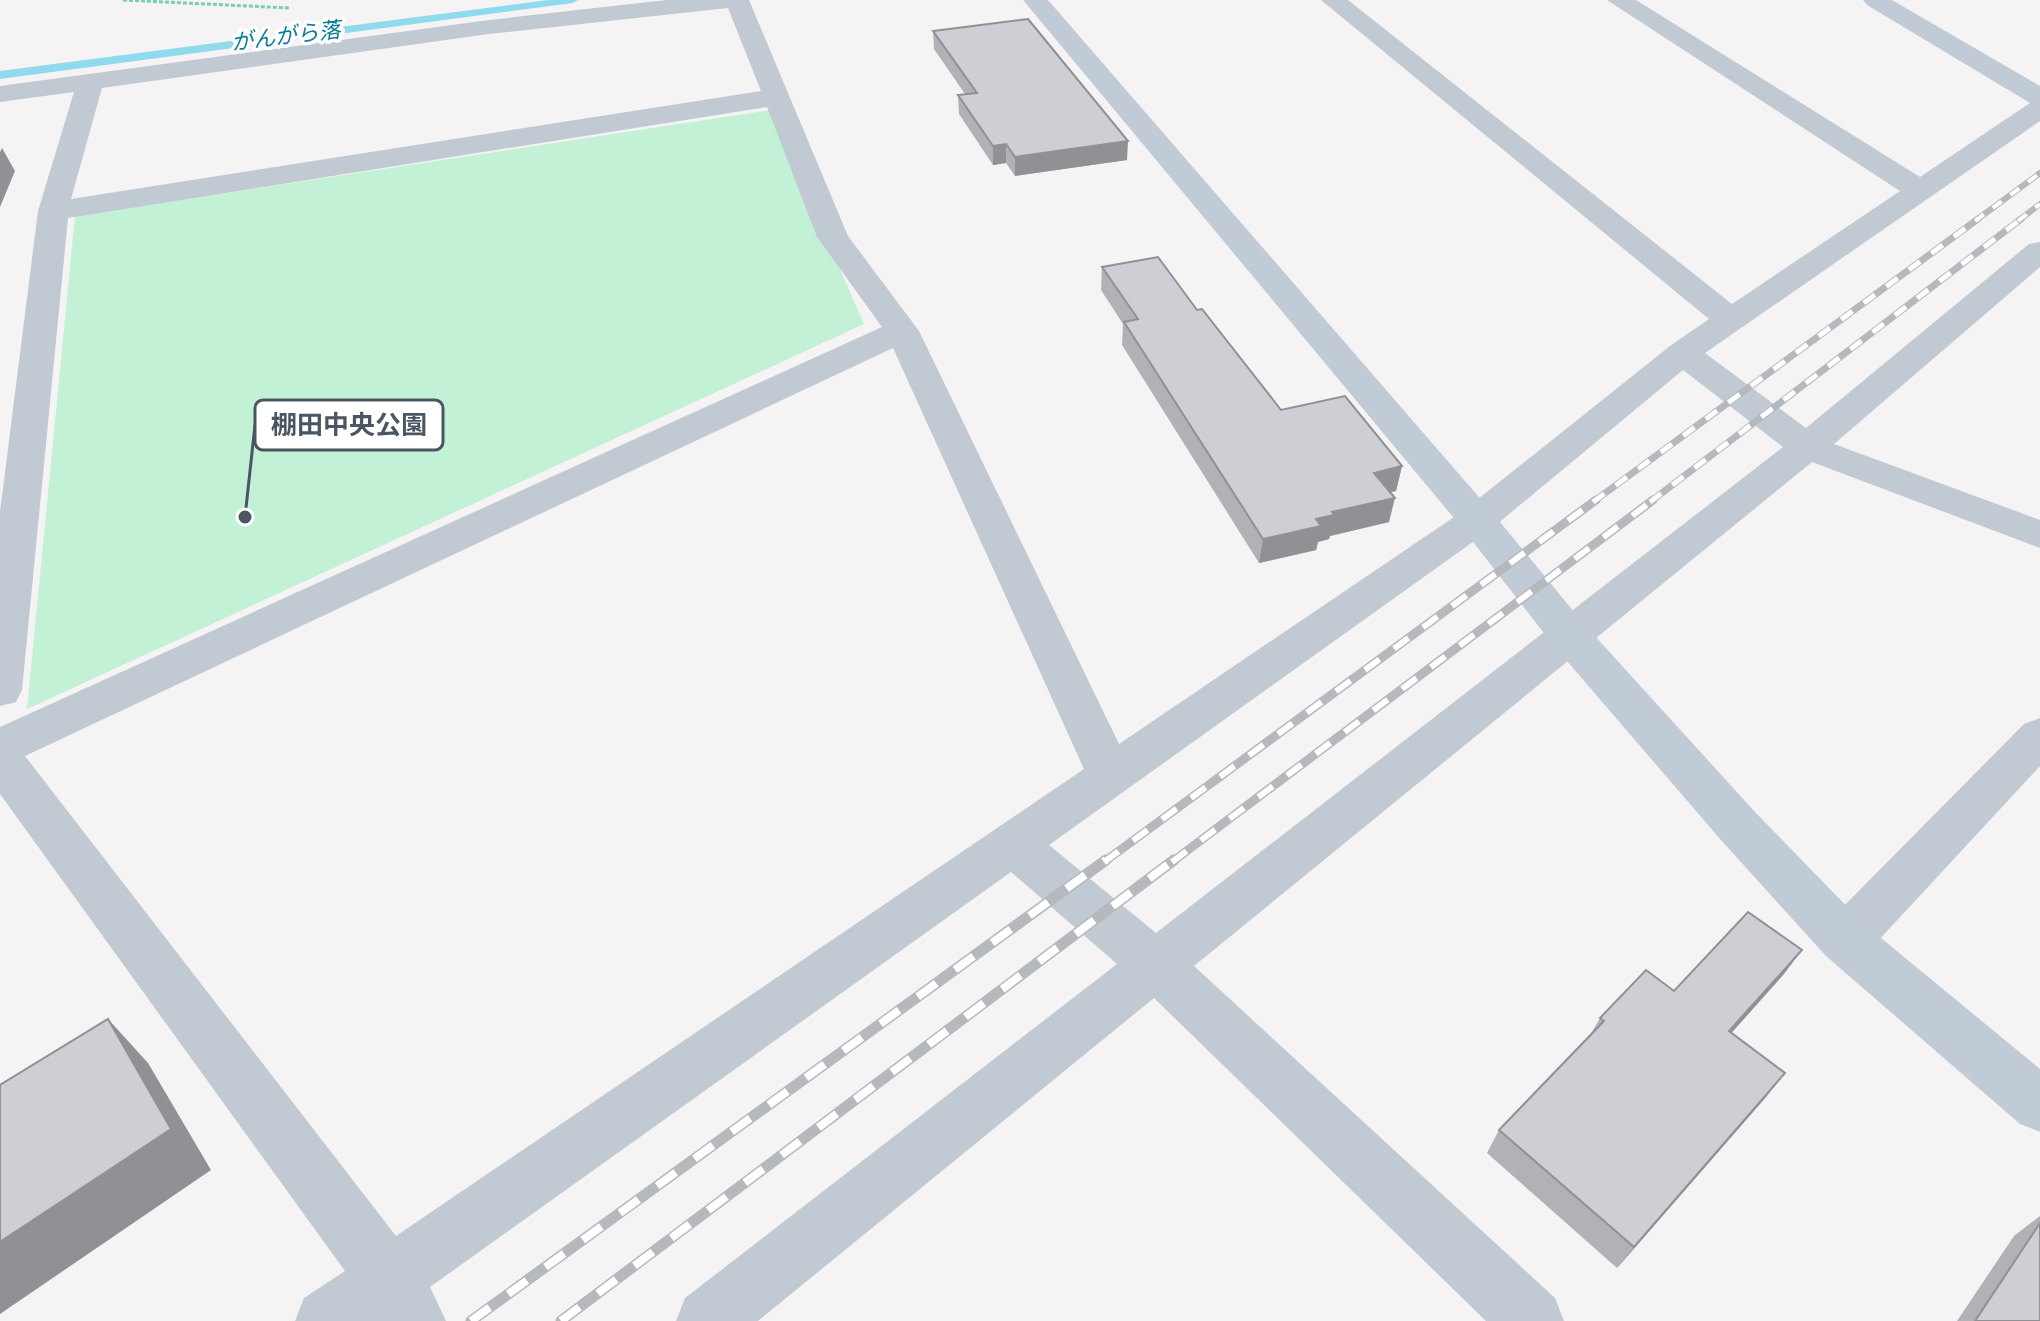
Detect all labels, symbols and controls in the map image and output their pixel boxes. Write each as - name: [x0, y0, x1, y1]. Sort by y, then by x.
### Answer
- water label: がんがら落: [230, 17, 345, 57]
- callout: 棚田中央公園: [255, 400, 443, 450]
- text: 棚田中央公園: [271, 411, 427, 442]

